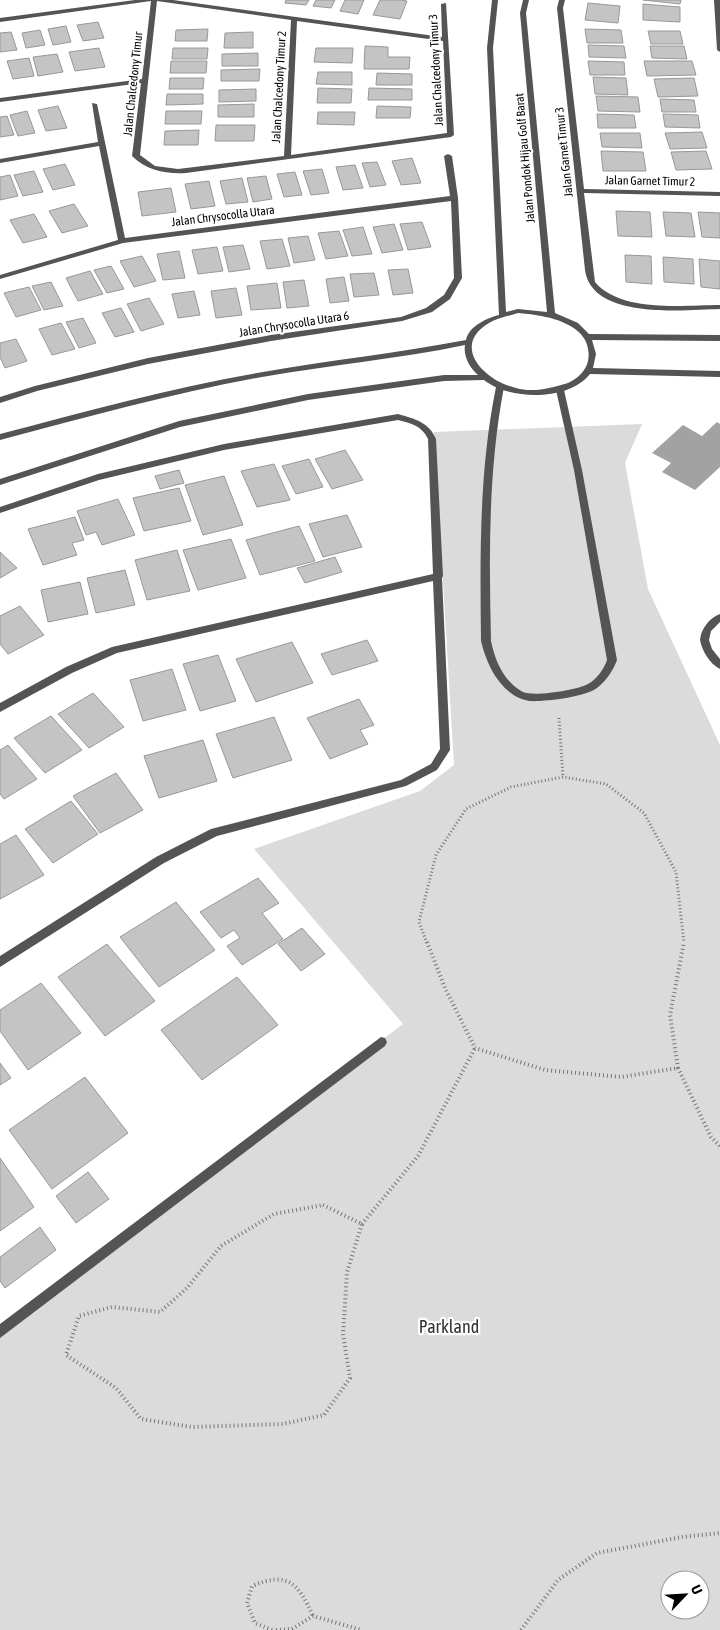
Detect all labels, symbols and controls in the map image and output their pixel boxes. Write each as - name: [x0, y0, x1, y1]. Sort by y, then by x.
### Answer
- street label: Jalan Chalcedony Timur 3: [426, 14, 446, 126]
- street label: Jalan Chalcedony Timur: [121, 31, 145, 137]
- street label: Jalan Chalcedony Timur 2: [269, 31, 289, 143]
- street label: Jalan Pondok Hijau Golf Barat: [512, 92, 538, 224]
- street label: Jalan Garnet Timur 3: [552, 106, 576, 198]
- street label: Jalan Garnet Timur 2: [605, 173, 695, 189]
- street label: Jalan Chrysocolla Utara: [171, 203, 275, 229]
- street label: Jalan Chrysocolla Utara 6: [238, 308, 350, 340]
- park label: Parkland: [419, 1316, 479, 1337]
- north arrow: [660, 1570, 710, 1620]
- text: U: [688, 1582, 706, 1597]

